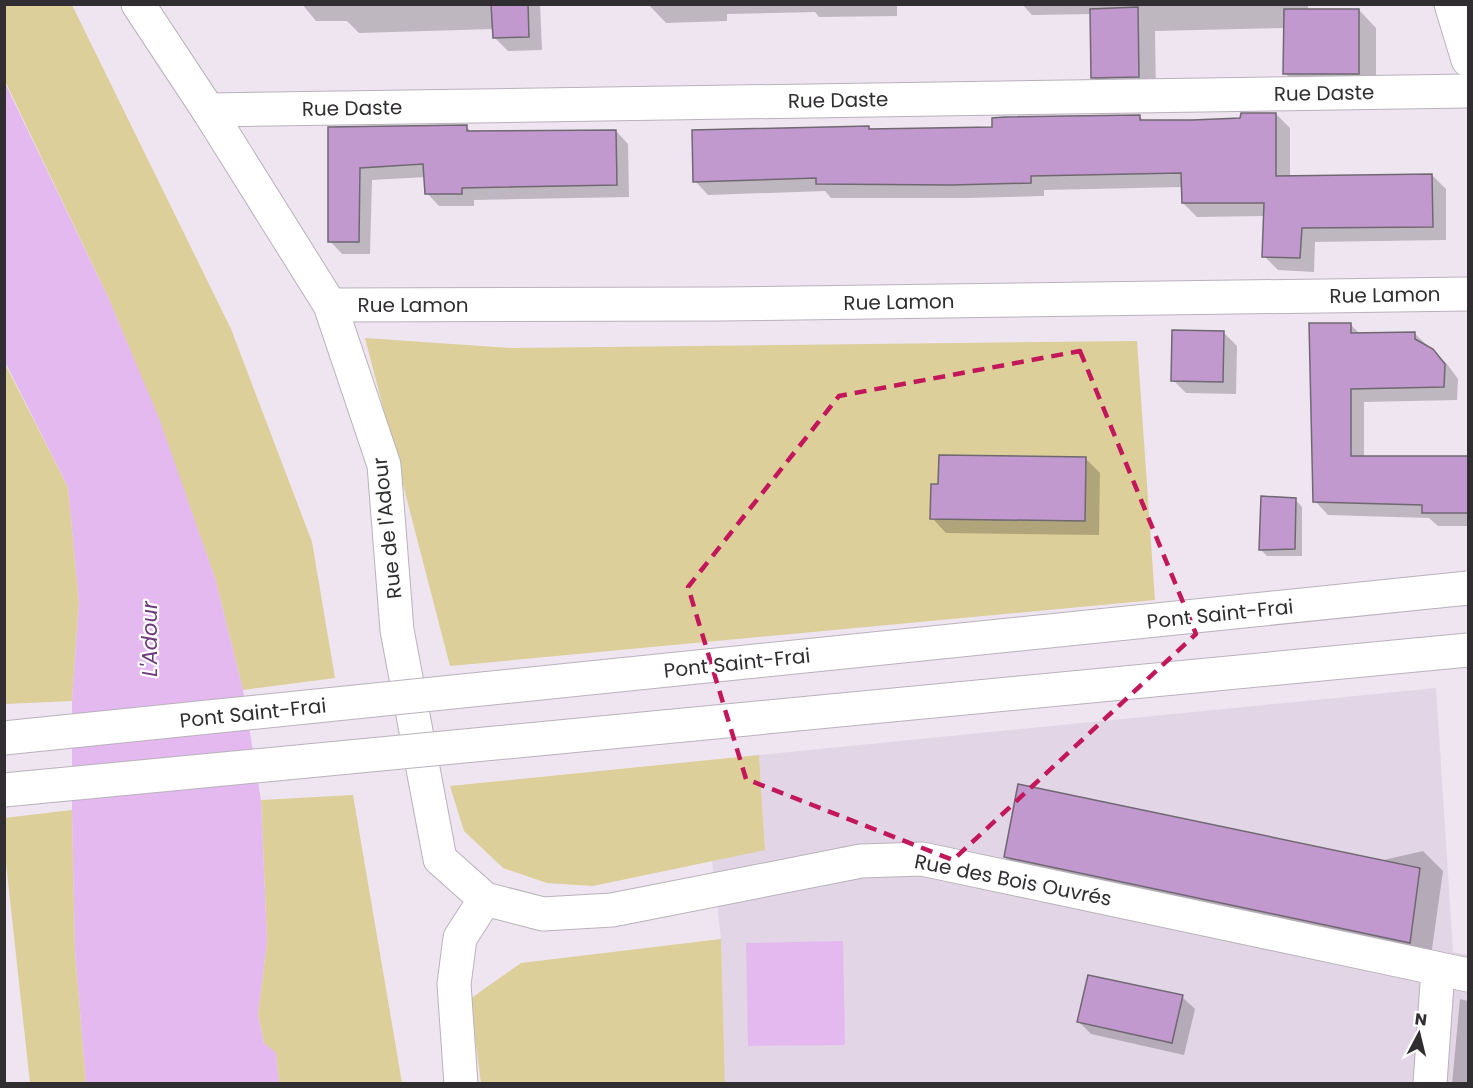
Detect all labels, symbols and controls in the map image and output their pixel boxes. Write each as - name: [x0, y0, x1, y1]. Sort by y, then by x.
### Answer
- street label: Rue Daste: [1274, 78, 1374, 108]
- street label: Rue Daste: [788, 85, 888, 115]
- street label: Rue Daste: [302, 93, 402, 123]
- street label: Rue Lamon: [1329, 280, 1441, 310]
- street label: Rue Lamon: [843, 287, 955, 317]
- street label: Rue Lamon: [357, 291, 469, 319]
- street label: Rue de l'Adour: [366, 456, 408, 600]
- street label: Pont Saint-Frai: [1145, 592, 1295, 636]
- water label: L'Adour: [135, 600, 164, 677]
- street label: Pont Saint-Frai: [662, 641, 812, 685]
- street label: Pont Saint-Frai: [178, 691, 328, 735]
- street label: Rue des Bois Ouvrés: [912, 847, 1114, 913]
- north arrow: [1389, 1004, 1449, 1064]
- text: N: [1413, 1007, 1428, 1032]

